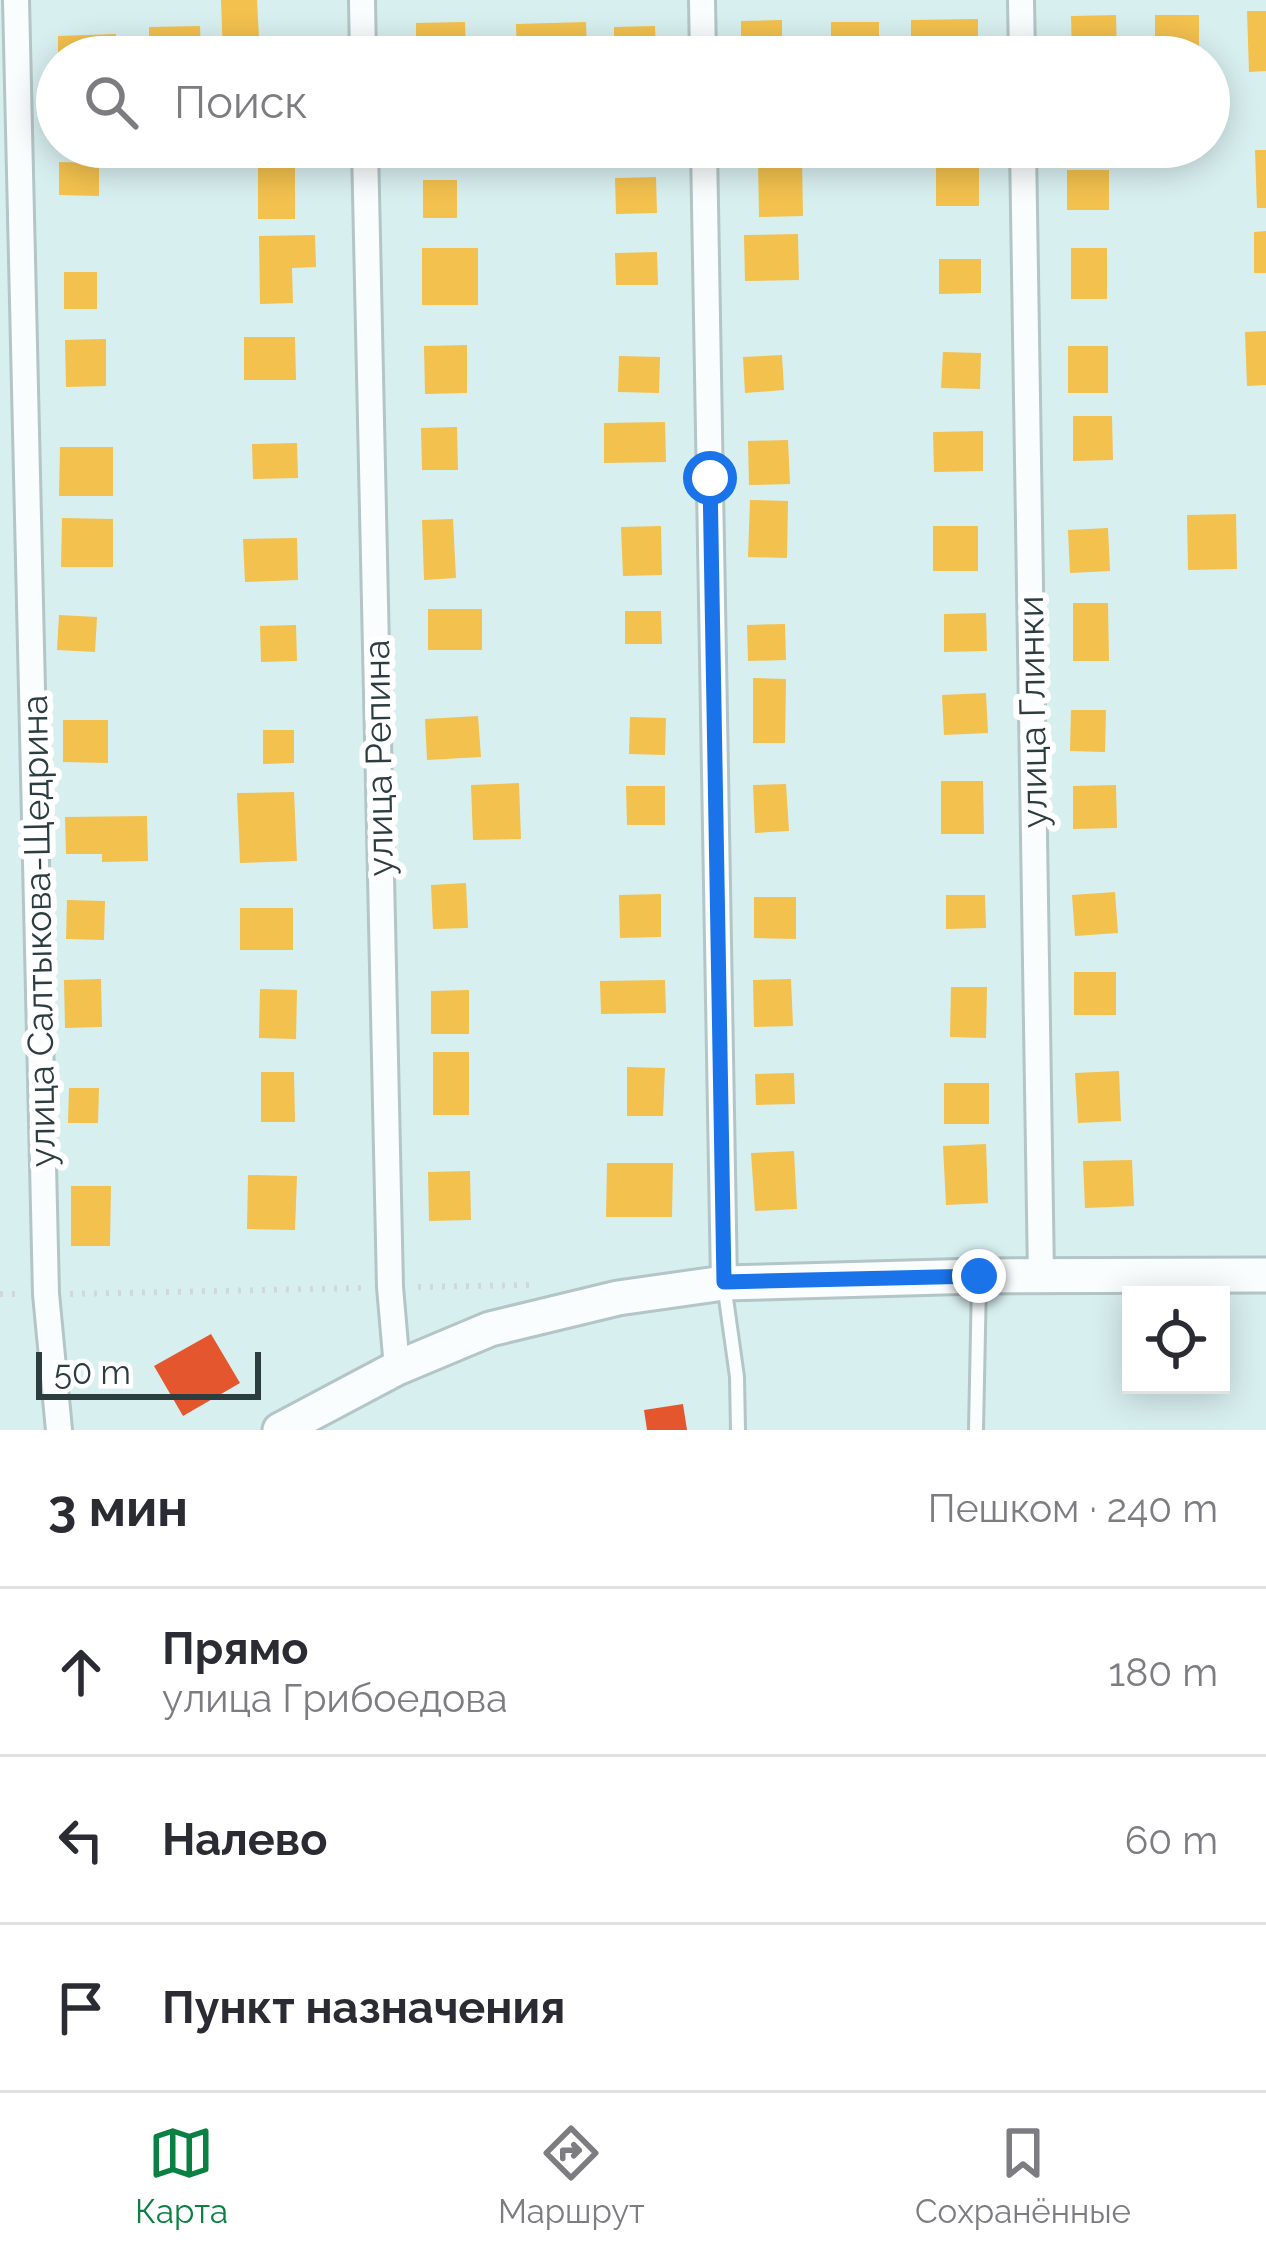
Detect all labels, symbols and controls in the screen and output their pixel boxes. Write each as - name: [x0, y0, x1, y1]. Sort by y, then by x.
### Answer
- search box: [36, 36, 1230, 168]
- icon: search: [78, 69, 144, 135]
- text: Поиск: [174, 76, 308, 129]
- route start: [683, 451, 737, 505]
- street label: улица Глинки: [1009, 595, 1055, 829]
- street label: улица Репина: [355, 639, 401, 877]
- street label: улица Салтыкова-Щедрина: [13, 694, 63, 1168]
- route end: [952, 1249, 1006, 1303]
- map controls: [1122, 1286, 1230, 1394]
- button: locate: [1122, 1286, 1230, 1394]
- scale bar: [36, 1346, 261, 1399]
- text: 50 m: [54, 1353, 131, 1392]
- text: 3 мин: [48, 1478, 188, 1538]
- text: Пешком · 240 m: [928, 1485, 1218, 1531]
- text: Прямо: [162, 1622, 309, 1675]
- icon: ahead: [48, 1639, 114, 1705]
- text: 180 m: [1109, 1649, 1218, 1695]
- text: улица Грибоедова: [162, 1675, 507, 1721]
- icon: left: [48, 1807, 114, 1873]
- text: Налево: [162, 1813, 328, 1866]
- text: 60 m: [1125, 1817, 1218, 1863]
- icon: arrive: [48, 1975, 114, 2041]
- text: Пункт назначения: [162, 1981, 565, 2034]
- tab: Карта: [135, 2120, 228, 2231]
- tab: Маршрут: [498, 2120, 645, 2231]
- tab: Сохранённые: [915, 2120, 1131, 2231]

